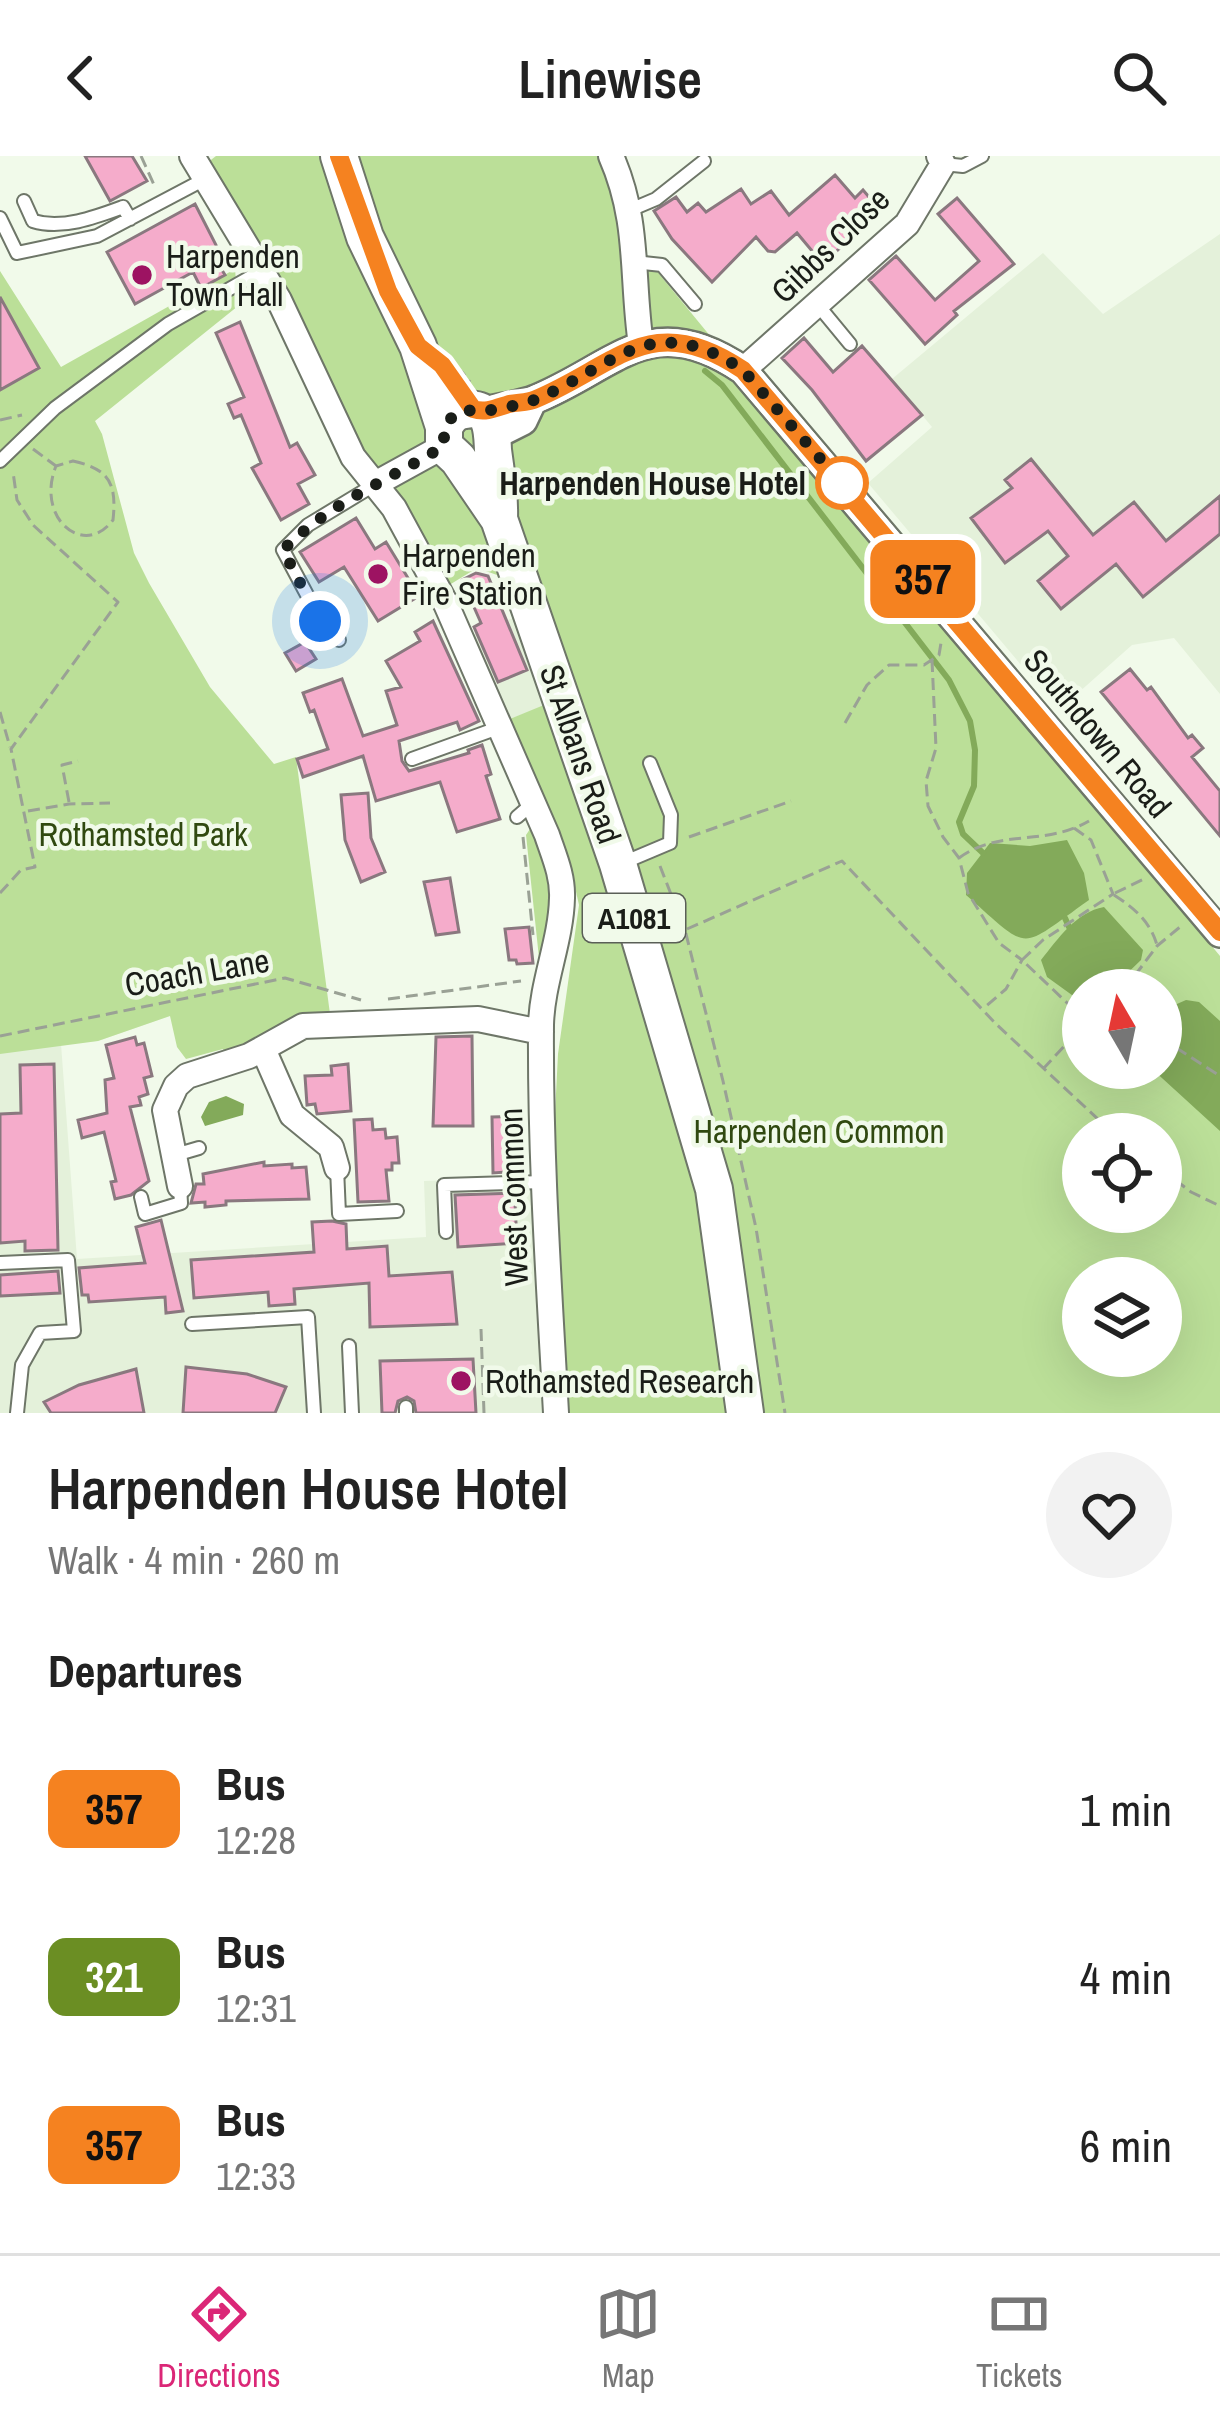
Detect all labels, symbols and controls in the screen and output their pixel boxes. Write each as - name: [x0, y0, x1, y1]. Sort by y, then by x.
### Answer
- text: Linewise: [518, 42, 702, 115]
- icon: back: [48, 45, 114, 111]
- icon: search: [1106, 45, 1172, 111]
- street label: Gibbs Close: [761, 177, 899, 313]
- place label: Harpenden Town Hall: [166, 234, 300, 316]
- marker: Harpenden Town Hall: [129, 262, 155, 288]
- marker: Harpenden House Hotel: [817, 458, 867, 508]
- place label: Harpenden House Hotel: [499, 461, 806, 505]
- place label: Harpenden Fire Station: [402, 533, 543, 615]
- line badge: 357: [854, 540, 992, 618]
- text: 357: [894, 551, 952, 607]
- marker: Harpenden Fire Station: [365, 561, 391, 587]
- your location: [290, 591, 350, 651]
- street label: Southdown Road: [1014, 639, 1182, 827]
- street label: St Albans Road: [530, 659, 632, 849]
- park label: Rothamsted Park: [38, 812, 248, 856]
- road number: A1081: [583, 894, 685, 942]
- street label: Coach Lane: [121, 938, 273, 1006]
- north arrow: [1062, 969, 1182, 1089]
- map controls: [1062, 969, 1182, 1377]
- street label: West Common: [488, 1107, 538, 1287]
- park label: Harpenden Common: [693, 1109, 945, 1153]
- button: locate: [1062, 1113, 1182, 1233]
- button: layers: [1062, 1257, 1182, 1377]
- place label: Rothamsted Research: [485, 1359, 754, 1403]
- marker: Rothamsted Research: [448, 1368, 474, 1394]
- text: Harpenden House Hotel: [48, 1450, 568, 1527]
- button: heart: [1046, 1452, 1172, 1578]
- text: Walk · 4 min · 260 m: [48, 1534, 340, 1586]
- text: Departures: [48, 1640, 243, 1701]
- text: Bus: [216, 1753, 286, 1814]
- text: 1 min: [1080, 1779, 1172, 1840]
- text: 357: [85, 1781, 143, 1837]
- text: 12:28: [216, 1814, 296, 1866]
- text: Bus: [216, 1921, 286, 1982]
- text: 4 min: [1080, 1947, 1172, 2008]
- text: 321: [85, 1949, 143, 2005]
- text: 12:31: [216, 1982, 296, 2034]
- text: Bus: [216, 2089, 286, 2150]
- text: 6 min: [1080, 2115, 1172, 2176]
- text: 357: [85, 2117, 143, 2173]
- text: 12:33: [216, 2150, 296, 2202]
- tab: Directions: [157, 2281, 281, 2397]
- tab: Map: [595, 2281, 661, 2397]
- tab: Tickets: [976, 2281, 1063, 2397]

